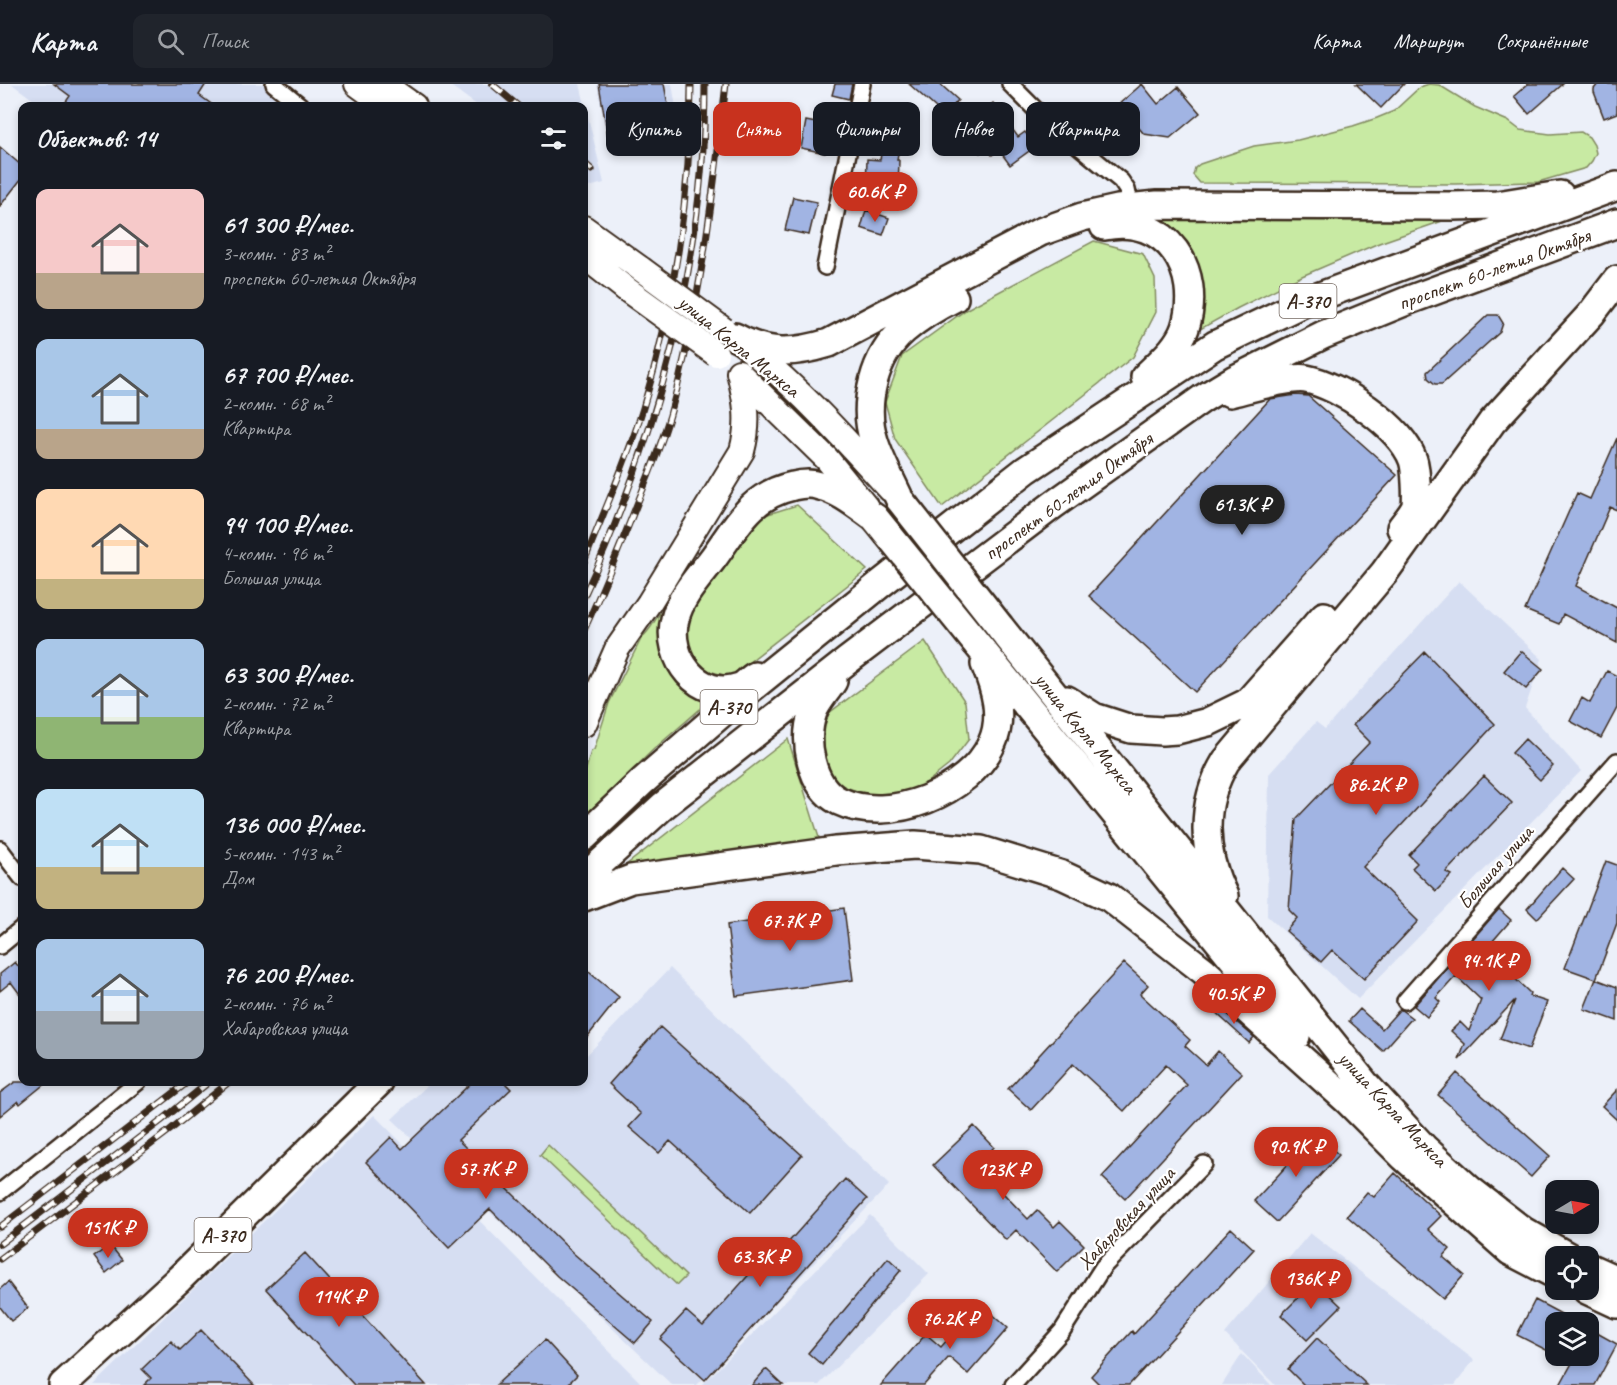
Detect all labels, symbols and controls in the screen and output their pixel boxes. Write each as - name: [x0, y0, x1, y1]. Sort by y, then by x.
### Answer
- search box: [133, 14, 553, 68]
- text: Карта: [30, 24, 97, 59]
- icon: search: [154, 25, 187, 58]
- text: Поиск: [202, 27, 248, 55]
- text: Карта: [1312, 28, 1361, 54]
- text: Маршрут: [1394, 28, 1463, 54]
- text: Сохранённые: [1496, 28, 1587, 54]
- chip: Купить: [606, 102, 701, 156]
- chip: Снять: [713, 102, 801, 156]
- chip: Фильтры: [813, 102, 920, 156]
- chip: Новое: [932, 102, 1014, 156]
- chip: Квартира: [1026, 102, 1140, 156]
- text: Объектов: 14: [36, 122, 156, 155]
- icon: filters: [537, 122, 570, 155]
- pin: 60.6K ₽: [820, 172, 930, 223]
- text: 60.6K ₽: [846, 179, 904, 204]
- text: 61 300 ₽/мес.: [222, 208, 353, 241]
- icon: home: [84, 213, 156, 285]
- street label: проспект 60-летия Октября: [1394, 222, 1595, 316]
- text: 3-комн. · 83 m²: [222, 241, 330, 266]
- text: проспект 60-летия Октября: [222, 266, 415, 291]
- road number: А-370: [1280, 284, 1336, 318]
- street label: улица Карла Маркса: [671, 288, 807, 404]
- text: 67 700 ₽/мес.: [222, 358, 353, 391]
- icon: home: [84, 363, 156, 435]
- text: 2-комн. · 68 m²: [222, 391, 330, 416]
- text: Квартира: [222, 416, 290, 441]
- street label: проспект 60-летия Октября: [979, 425, 1159, 566]
- pin: 61.3K ₽: [1187, 485, 1297, 536]
- text: 61.3K ₽: [1214, 492, 1270, 517]
- text: 94 100 ₽/мес.: [222, 508, 353, 541]
- icon: home: [84, 513, 156, 585]
- text: 4-комн. · 96 m²: [222, 541, 330, 566]
- text: Большая улица: [222, 566, 320, 591]
- text: 63 300 ₽/мес.: [222, 658, 353, 691]
- icon: home: [84, 663, 156, 735]
- street label: улица Карла Маркса: [1028, 665, 1144, 801]
- road number: А-370: [700, 690, 758, 724]
- text: 2-комн. · 72 m²: [222, 691, 330, 716]
- text: Квартира: [222, 716, 290, 741]
- pin: 86.2K ₽: [1321, 765, 1431, 816]
- text: 86.2K ₽: [1348, 772, 1404, 797]
- text: 136 000 ₽/мес.: [222, 808, 365, 841]
- icon: home: [84, 813, 156, 885]
- street label: Большая улица: [1451, 818, 1540, 914]
- text: 5-комн. · 143 m²: [222, 841, 339, 866]
- text: Дом: [222, 866, 254, 891]
- pin: 67.7K ₽: [735, 901, 845, 952]
- text: 67.7K ₽: [762, 908, 818, 933]
- pin: 94.1K ₽: [1434, 941, 1544, 992]
- text: 94.1K ₽: [1461, 948, 1517, 973]
- text: 76 200 ₽/мес.: [222, 958, 353, 991]
- icon: home: [84, 963, 156, 1035]
- pin: 40.5K ₽: [1179, 974, 1289, 1025]
- text: 40.5K ₽: [1206, 981, 1262, 1006]
- text: 2-комн. · 76 m²: [222, 991, 330, 1016]
- text: Хабаровская улица: [222, 1016, 347, 1041]
- street label: улица Карла Маркса: [1331, 1044, 1455, 1174]
- pin: 90.9K ₽: [1241, 1127, 1351, 1178]
- text: 90.9K ₽: [1268, 1134, 1324, 1159]
- pin: 57.7K ₽: [431, 1149, 541, 1200]
- pin: 123K ₽: [954, 1150, 1052, 1201]
- text: 57.7K ₽: [458, 1156, 514, 1181]
- text: 123K ₽: [977, 1157, 1029, 1182]
- street label: Хабаровская улица: [1072, 1160, 1181, 1275]
- north arrow: [1545, 1180, 1599, 1234]
- map controls: [1545, 1180, 1599, 1366]
- pin: 151K ₽: [59, 1208, 157, 1259]
- text: 151K ₽: [82, 1215, 134, 1240]
- road number: А-370: [194, 1218, 252, 1252]
- pin: 63.3K ₽: [705, 1237, 815, 1288]
- text: 63.3K ₽: [732, 1244, 788, 1269]
- button: locate: [1545, 1246, 1599, 1300]
- pin: 136K ₽: [1262, 1259, 1360, 1310]
- text: 136K ₽: [1285, 1266, 1337, 1291]
- pin: 114K ₽: [290, 1277, 388, 1328]
- text: 114K ₽: [313, 1284, 365, 1309]
- pin: 76.2K ₽: [895, 1299, 1005, 1350]
- text: 76.2K ₽: [922, 1306, 978, 1331]
- button: layers: [1545, 1312, 1599, 1366]

